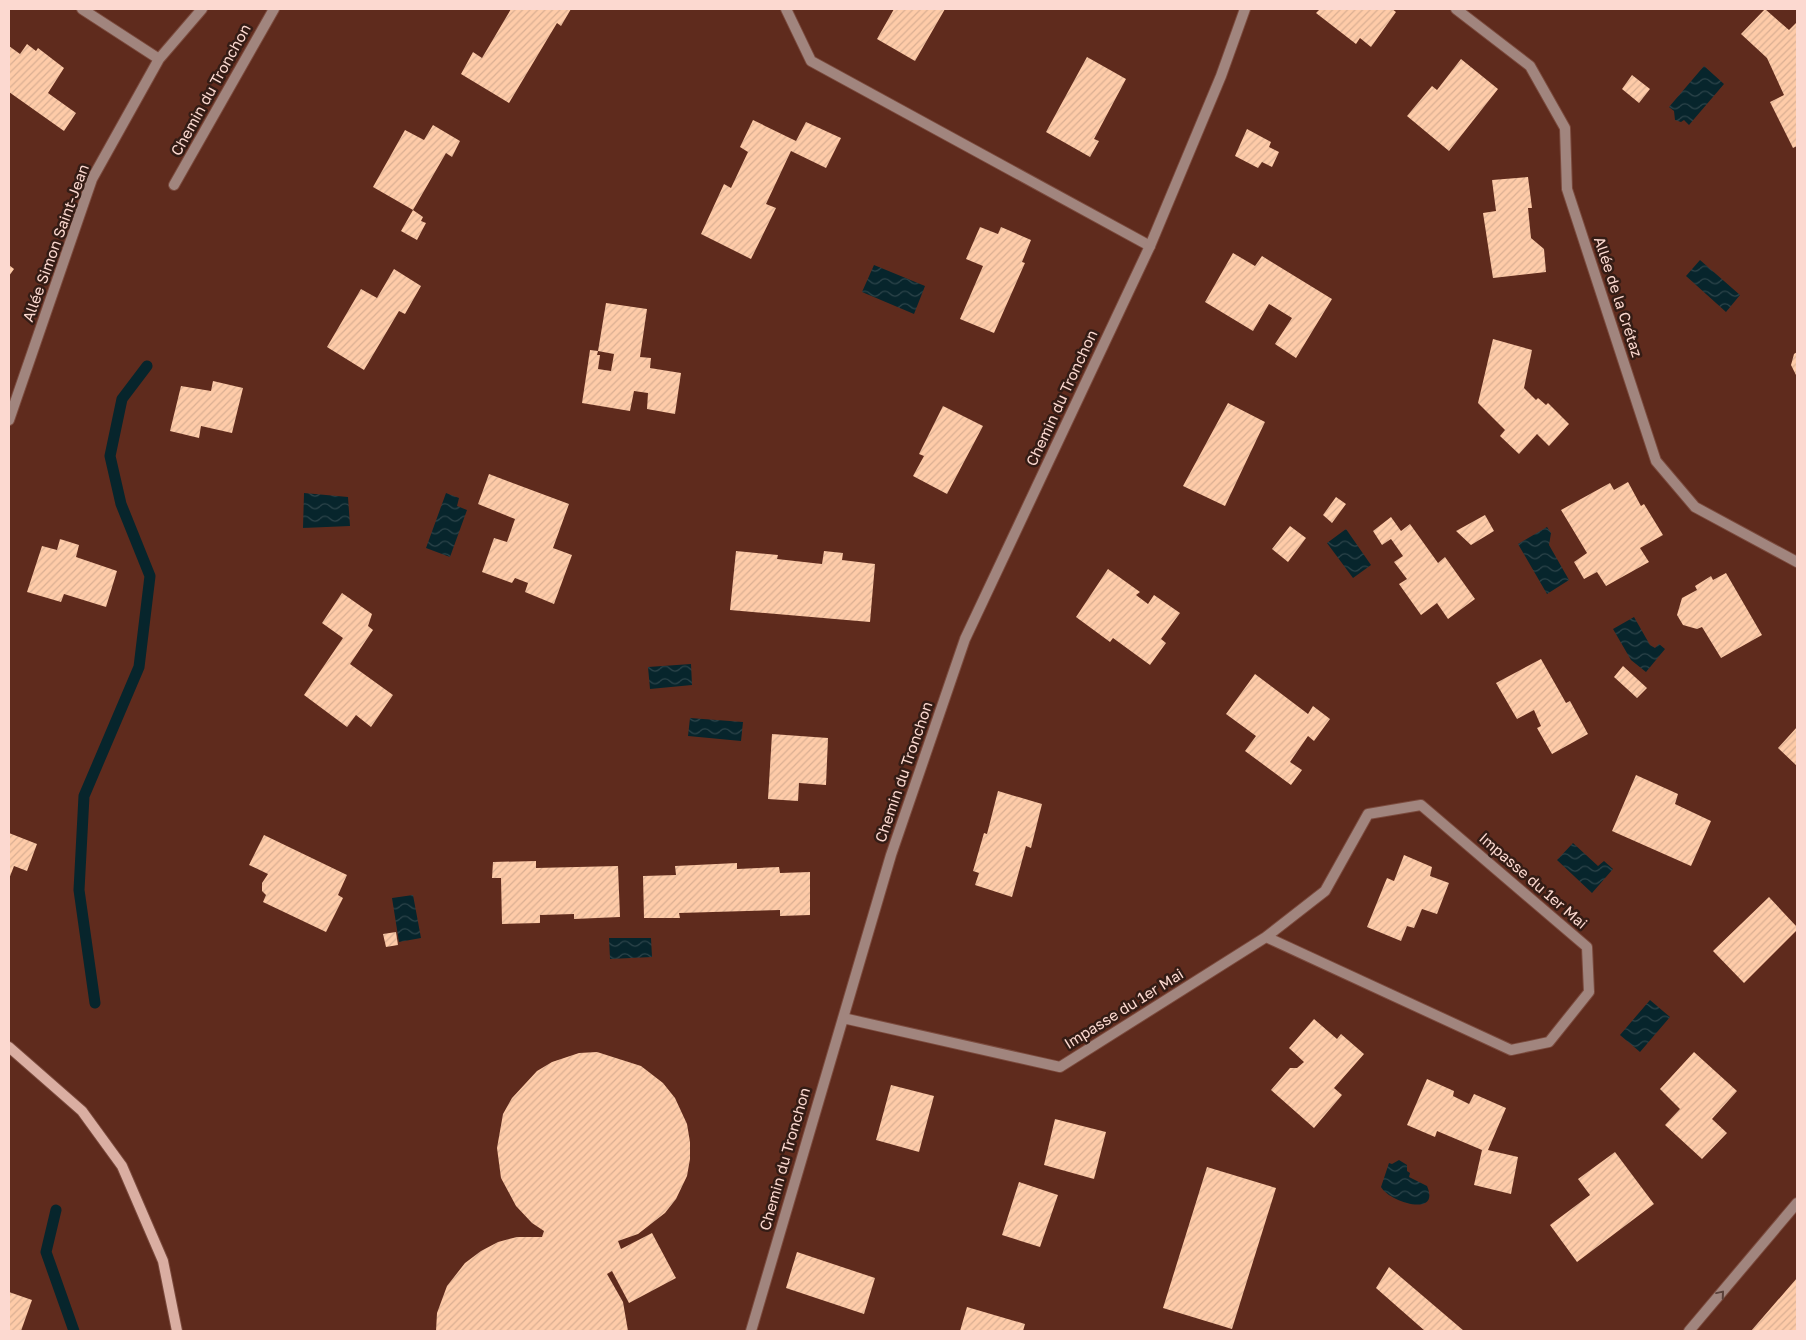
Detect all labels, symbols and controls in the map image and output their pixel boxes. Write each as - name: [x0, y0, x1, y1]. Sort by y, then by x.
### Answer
- street label: Chemin du Tronchon: [166, 20, 254, 159]
- street label: Allée Simon Saint-Jean: [18, 161, 92, 324]
- street label: Allée de la Crétaz: [1591, 234, 1647, 360]
- street label: Chemin du Tronchon: [1022, 327, 1101, 468]
- street label: Chemin du Tronchon: [870, 699, 936, 845]
- street label: Impasse du 1er Mai: [1476, 828, 1591, 932]
- street label: Impasse du 1er Mai: [1061, 964, 1186, 1052]
- street label: Chemin du Tronchon: [755, 1085, 813, 1232]
- one-way arrow: [1715, 1291, 1723, 1300]

